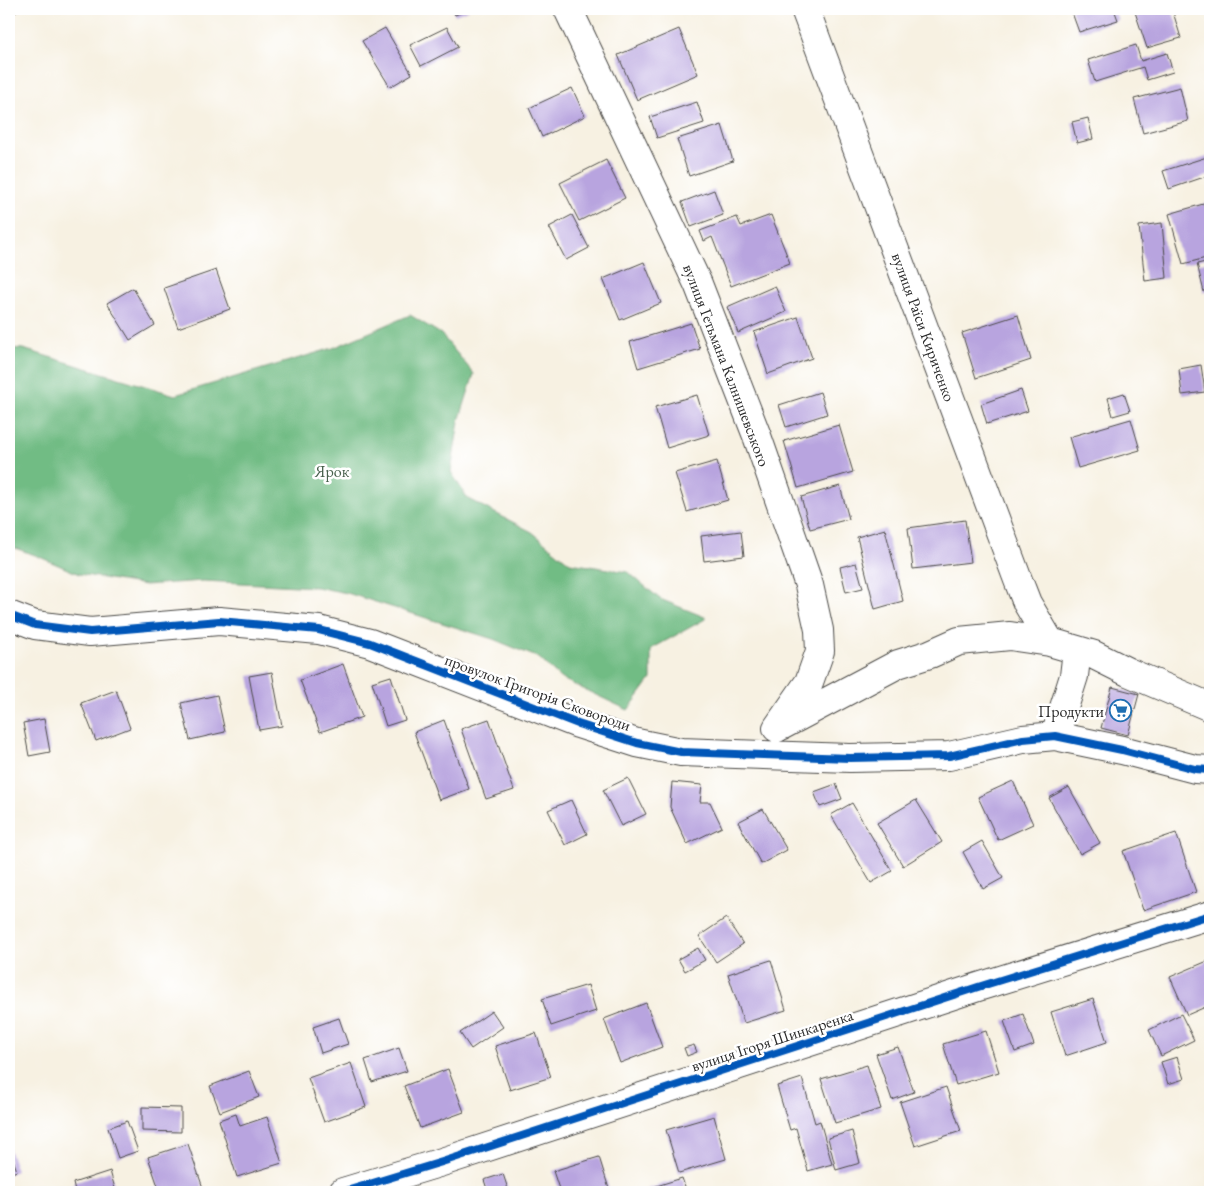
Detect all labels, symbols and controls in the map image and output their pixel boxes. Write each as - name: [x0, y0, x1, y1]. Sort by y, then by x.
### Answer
- street label: вулиця Раїси Кириченко: [887, 250, 960, 405]
- street label: вулиця Гетьмана Калнишевського: [678, 261, 775, 469]
- park label: Ярок: [314, 461, 350, 482]
- street label: провулок Григорія Сковороди: [442, 649, 634, 736]
- supermarket icon: Продукти: [1108, 699, 1132, 723]
- place label: Продукти: [1038, 701, 1105, 722]
- street label: вулиця Ігоря Шинкаренка: [688, 1004, 856, 1077]

